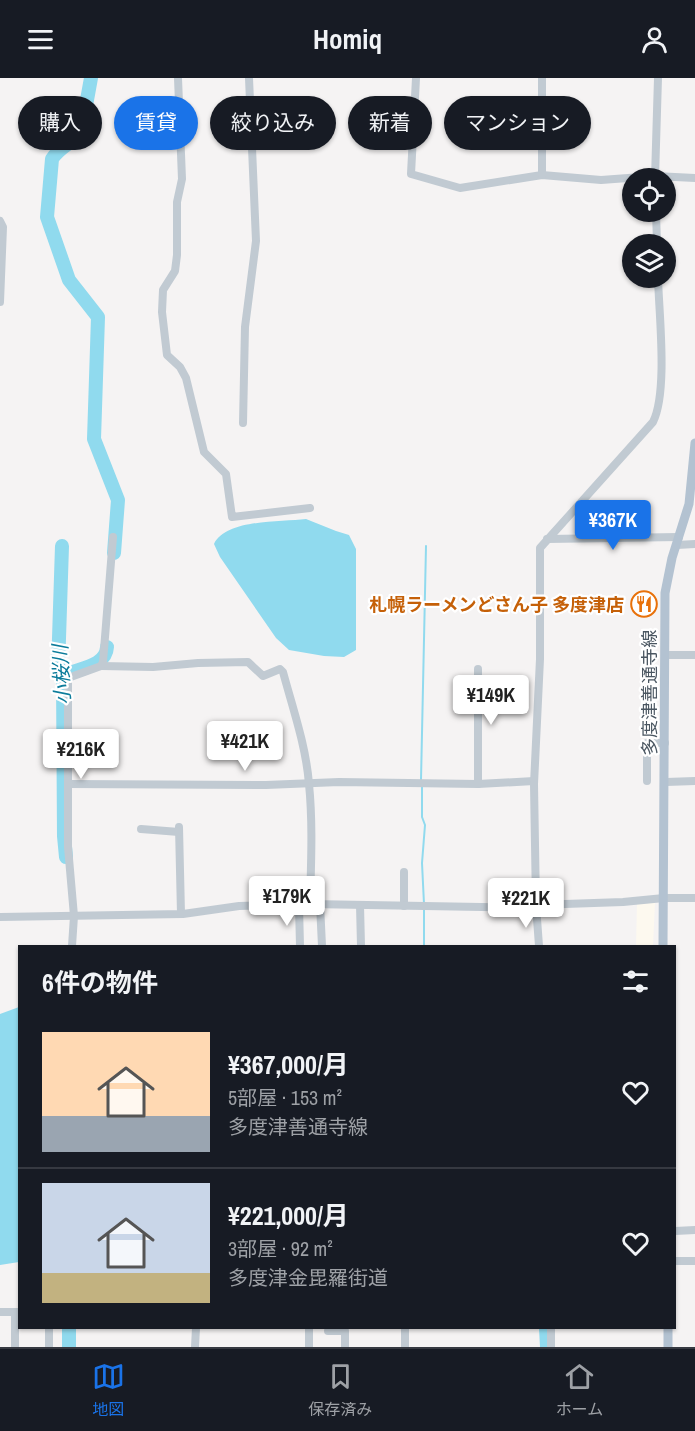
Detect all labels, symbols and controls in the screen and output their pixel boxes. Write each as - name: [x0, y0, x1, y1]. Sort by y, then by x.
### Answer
- text: Homiq: [313, 21, 382, 57]
- icon: menu: [24, 23, 57, 56]
- icon: person: [638, 23, 671, 56]
- chip: 購入: [18, 96, 102, 150]
- chip: 賃貸: [114, 96, 198, 150]
- chip: 絞り込み: [210, 96, 336, 150]
- chip: 新着: [348, 96, 432, 150]
- chip: マンション: [444, 96, 591, 150]
- map controls: [622, 168, 676, 288]
- button: locate: [622, 168, 676, 222]
- button: layers: [622, 234, 676, 288]
- pin: ¥367K: [571, 500, 655, 551]
- text: ¥367K: [589, 506, 637, 533]
- restaurant icon: 札幌ラーメンどさん子 多度津店: [629, 589, 659, 619]
- place label: 札幌ラーメンどさん子 多度津店: [369, 592, 624, 617]
- street label: 多度津善通寺線: [637, 630, 662, 756]
- water label: 小桜川: [46, 642, 76, 706]
- pin: ¥149K: [449, 675, 533, 726]
- text: ¥149K: [467, 681, 515, 708]
- pin: ¥421K: [203, 721, 287, 772]
- text: ¥421K: [221, 727, 269, 754]
- pin: ¥216K: [39, 729, 123, 780]
- text: ¥216K: [57, 735, 105, 762]
- pin: ¥179K: [245, 876, 329, 927]
- pin: ¥221K: [484, 878, 568, 929]
- text: ¥179K: [263, 882, 311, 909]
- text: ¥221K: [502, 884, 550, 911]
- text: 6件の物件: [42, 965, 158, 1000]
- icon: filters: [619, 965, 652, 998]
- text: ¥367,000/月: [228, 1047, 349, 1082]
- icon: home: [90, 1056, 162, 1128]
- icon: heart: [619, 1076, 652, 1109]
- text: 5部屋 · 153 m²: [228, 1084, 342, 1111]
- text: 多度津善通寺線: [228, 1113, 368, 1140]
- text: ¥221,000/月: [228, 1198, 349, 1233]
- icon: home: [90, 1207, 162, 1279]
- icon: heart: [619, 1227, 652, 1260]
- text: 3部屋 · 92 m²: [228, 1235, 333, 1262]
- text: 多度津金毘羅街道: [228, 1264, 388, 1291]
- tab: 地図: [92, 1360, 125, 1420]
- tab: 保存済み: [308, 1360, 372, 1420]
- tab: ホーム: [556, 1360, 603, 1420]

